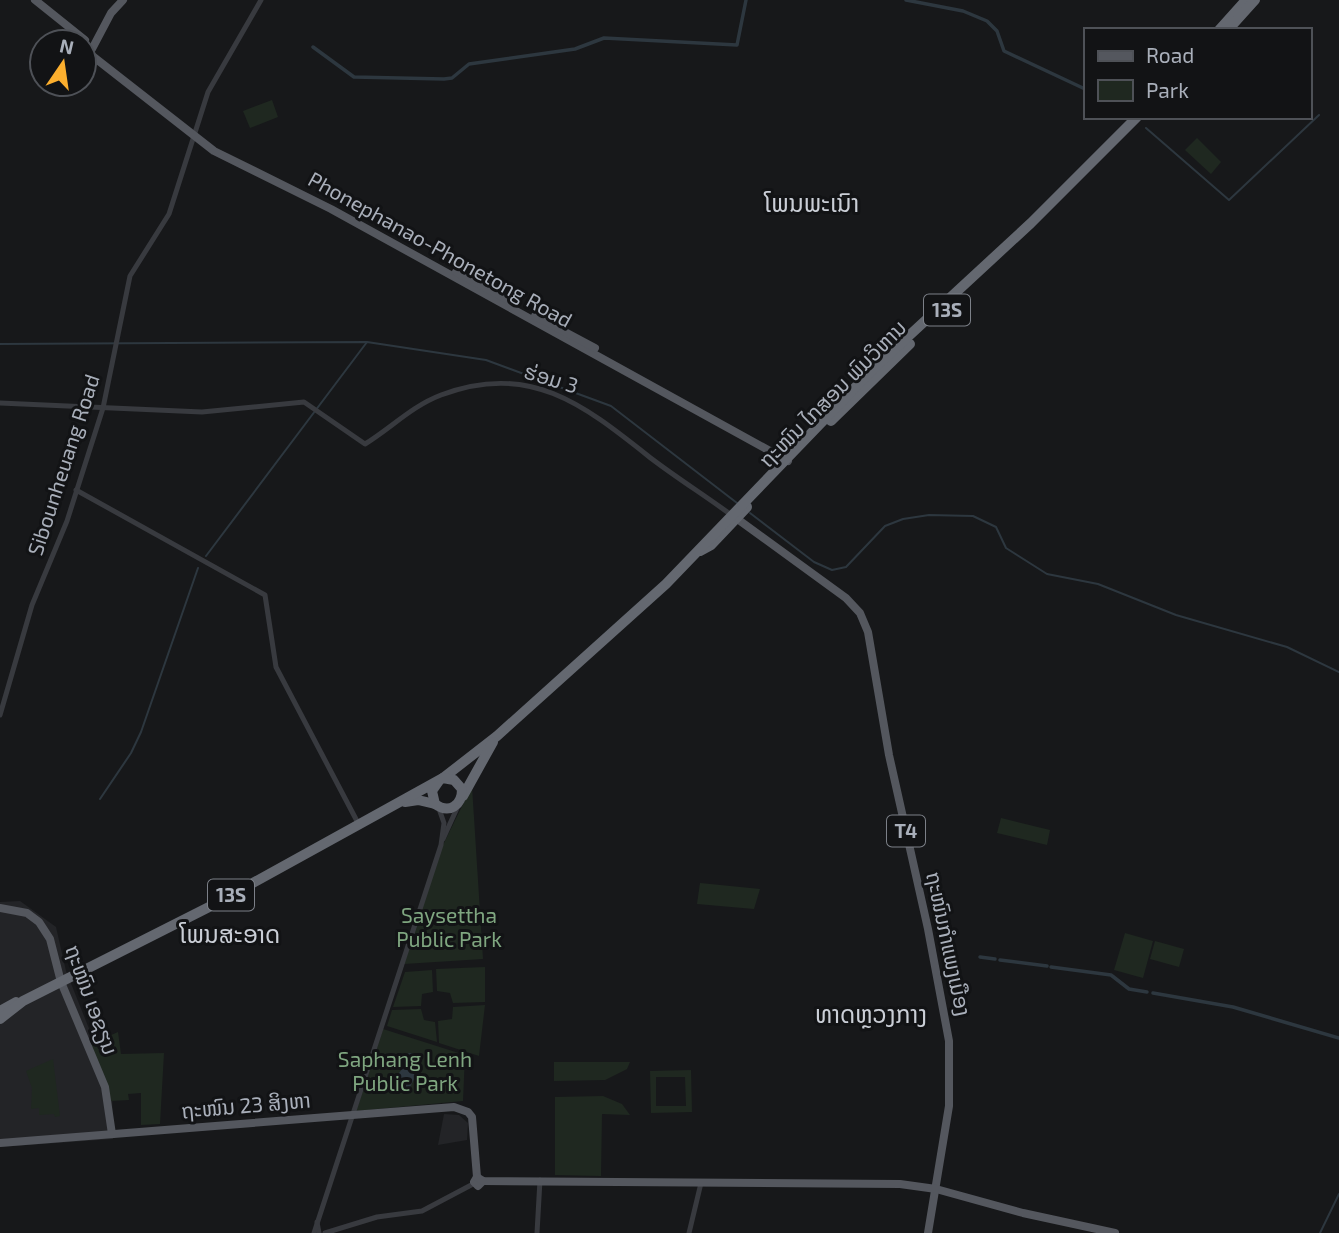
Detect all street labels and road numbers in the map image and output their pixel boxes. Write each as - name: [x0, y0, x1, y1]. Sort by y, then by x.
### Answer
- street label: Phonephanao-Phonetong Road: [304, 166, 577, 332]
- road number: 13S: [924, 294, 970, 326]
- street label: ຖະໜົນ ໄກສອນ ພົມວິຫານ: [753, 314, 911, 472]
- street label: ຮ່ອມ 3: [521, 358, 581, 398]
- street label: Sibounheuang Road: [21, 371, 104, 558]
- road number: T4: [887, 816, 925, 846]
- street label: ຖະໜົນກຳແພງເມືອງ: [922, 869, 977, 1018]
- road number: 13S: [208, 880, 254, 911]
- street label: ຖະໜົນ ເອຊຽນ: [59, 941, 124, 1059]
- street label: ຖະໜົນ 23 ສິງຫາ: [180, 1086, 312, 1123]

